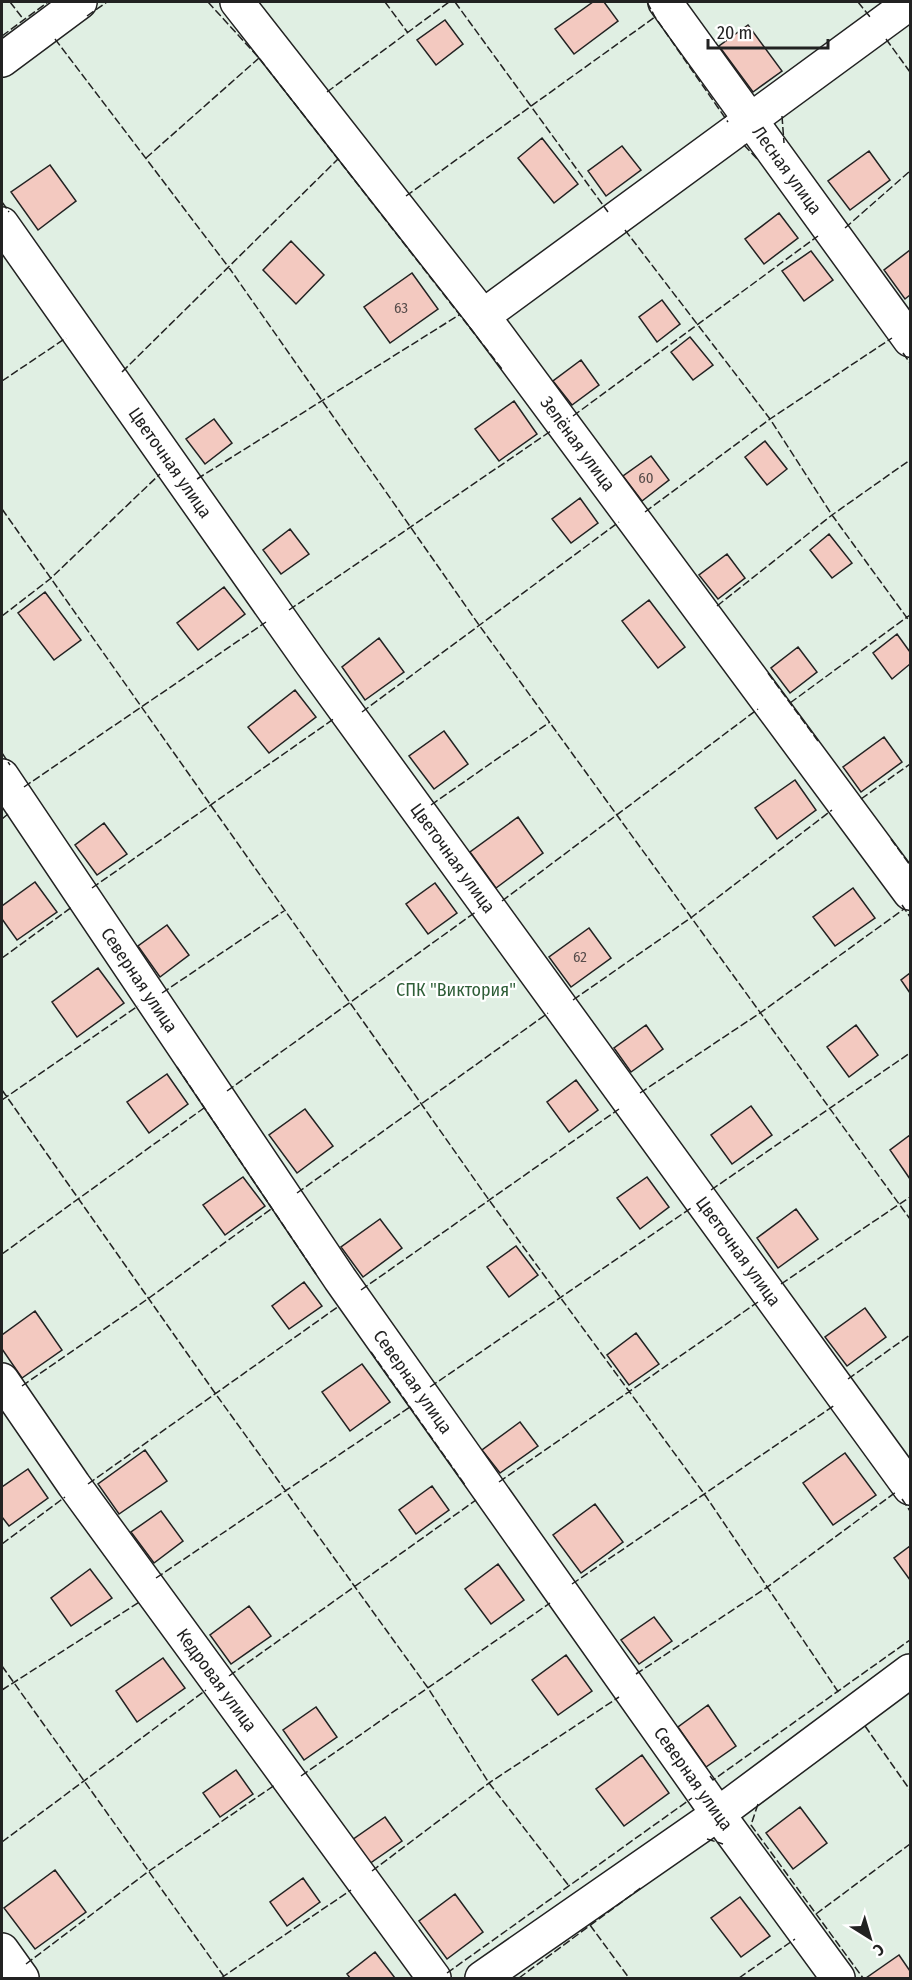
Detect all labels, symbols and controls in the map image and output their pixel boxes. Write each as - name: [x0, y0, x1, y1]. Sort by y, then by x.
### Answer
- scale bar: [708, 12, 828, 50]
- text: 20 m: [717, 22, 752, 44]
- street label: Лесная улица: [748, 122, 827, 219]
- house number: 63: [394, 299, 408, 317]
- street label: Зелёная улица: [535, 392, 620, 496]
- street label: Цветочная улица: [124, 403, 217, 523]
- house number: 60: [638, 469, 654, 487]
- street label: Цветочная улица: [406, 799, 500, 917]
- street label: Северная улица: [96, 923, 182, 1037]
- house number: 62: [573, 948, 587, 966]
- park label: СПК "Виктория": [396, 979, 516, 1001]
- street label: Цветочная улица: [691, 1192, 786, 1311]
- street label: Северная улица: [369, 1326, 457, 1438]
- street label: Кедровая улица: [172, 1624, 262, 1736]
- street label: Северная улица: [649, 1723, 738, 1835]
- north arrow: [840, 1908, 900, 1968]
- text: С: [869, 1939, 888, 1960]

